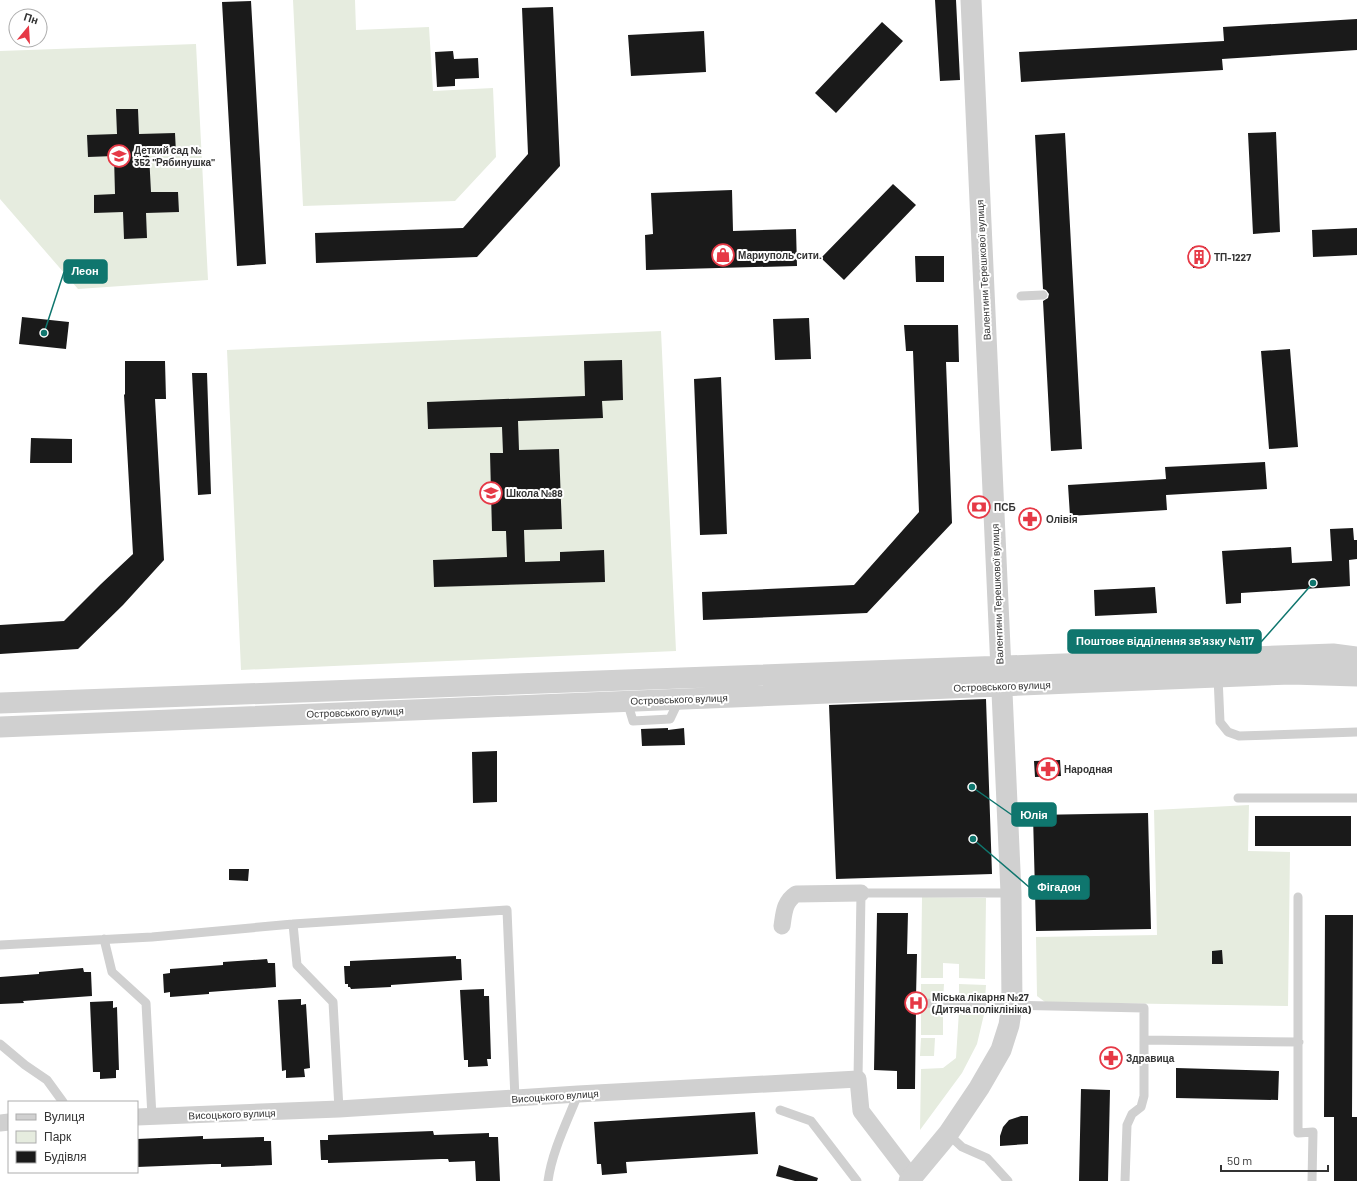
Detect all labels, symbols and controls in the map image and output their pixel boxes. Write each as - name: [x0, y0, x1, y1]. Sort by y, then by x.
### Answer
- north arrow: [8, 8, 48, 48]
- text: Пн: [22, 10, 40, 26]
- school or university icon: Деткий сад № 352 "Рябинушка": [106, 143, 132, 169]
- place label: Деткий сад № 352 "Рябинушка": [134, 144, 215, 168]
- street label: Валентини Терешкової вулиця: [973, 199, 993, 341]
- shop icon: Мариуполь сити.: [710, 242, 736, 268]
- building icon: ТП-1227: [1186, 244, 1212, 270]
- place label: Мариуполь сити.: [738, 249, 822, 261]
- place label: ТП-1227: [1214, 251, 1251, 263]
- callout: Леон: [64, 260, 107, 283]
- text: Леон: [71, 264, 99, 277]
- school or university icon: Школа №88: [478, 480, 504, 506]
- place label: Школа №88: [506, 487, 563, 499]
- bank icon: ПСБ: [966, 494, 992, 520]
- place label: ПСБ: [994, 501, 1016, 513]
- pharmacy icon: Олівія: [1017, 506, 1043, 532]
- place label: Олівія: [1046, 513, 1078, 525]
- street label: Валентини Терешкової вулиця: [989, 523, 1005, 665]
- callout: Поштове відділення зв'язку №117: [1068, 630, 1261, 653]
- text: Поштове відділення зв'язку №117: [1076, 634, 1254, 647]
- street label: Островського вулиця: [953, 678, 1051, 694]
- street label: Островського вулиця: [630, 691, 728, 707]
- street label: Островського вулиця: [306, 704, 404, 720]
- pharmacy icon: Народная: [1035, 756, 1061, 782]
- place label: Народная: [1064, 763, 1113, 775]
- callout: Юлія: [1012, 803, 1056, 826]
- text: Юлія: [1020, 808, 1048, 821]
- callout: Фігадон: [1029, 876, 1089, 899]
- text: Фігадон: [1037, 880, 1081, 893]
- hospital icon: Міська лікарня №27 (Дитяча поліклініка): [903, 990, 929, 1016]
- place label: Міська лікарня №27 (Дитяча поліклініка): [931, 991, 1032, 1015]
- pharmacy icon: Здравица: [1098, 1045, 1124, 1071]
- place label: Здравица: [1126, 1052, 1175, 1064]
- street label: Висоцького вулиця: [511, 1087, 599, 1105]
- legend: [8, 1101, 138, 1173]
- street label: Висоцького вулиця: [188, 1106, 276, 1122]
- text: Вулиця: [44, 1109, 85, 1124]
- text: Парк: [44, 1129, 72, 1144]
- scale bar: [1221, 1147, 1328, 1173]
- text: Будівля: [44, 1149, 86, 1164]
- text: 50 m: [1227, 1153, 1252, 1167]

